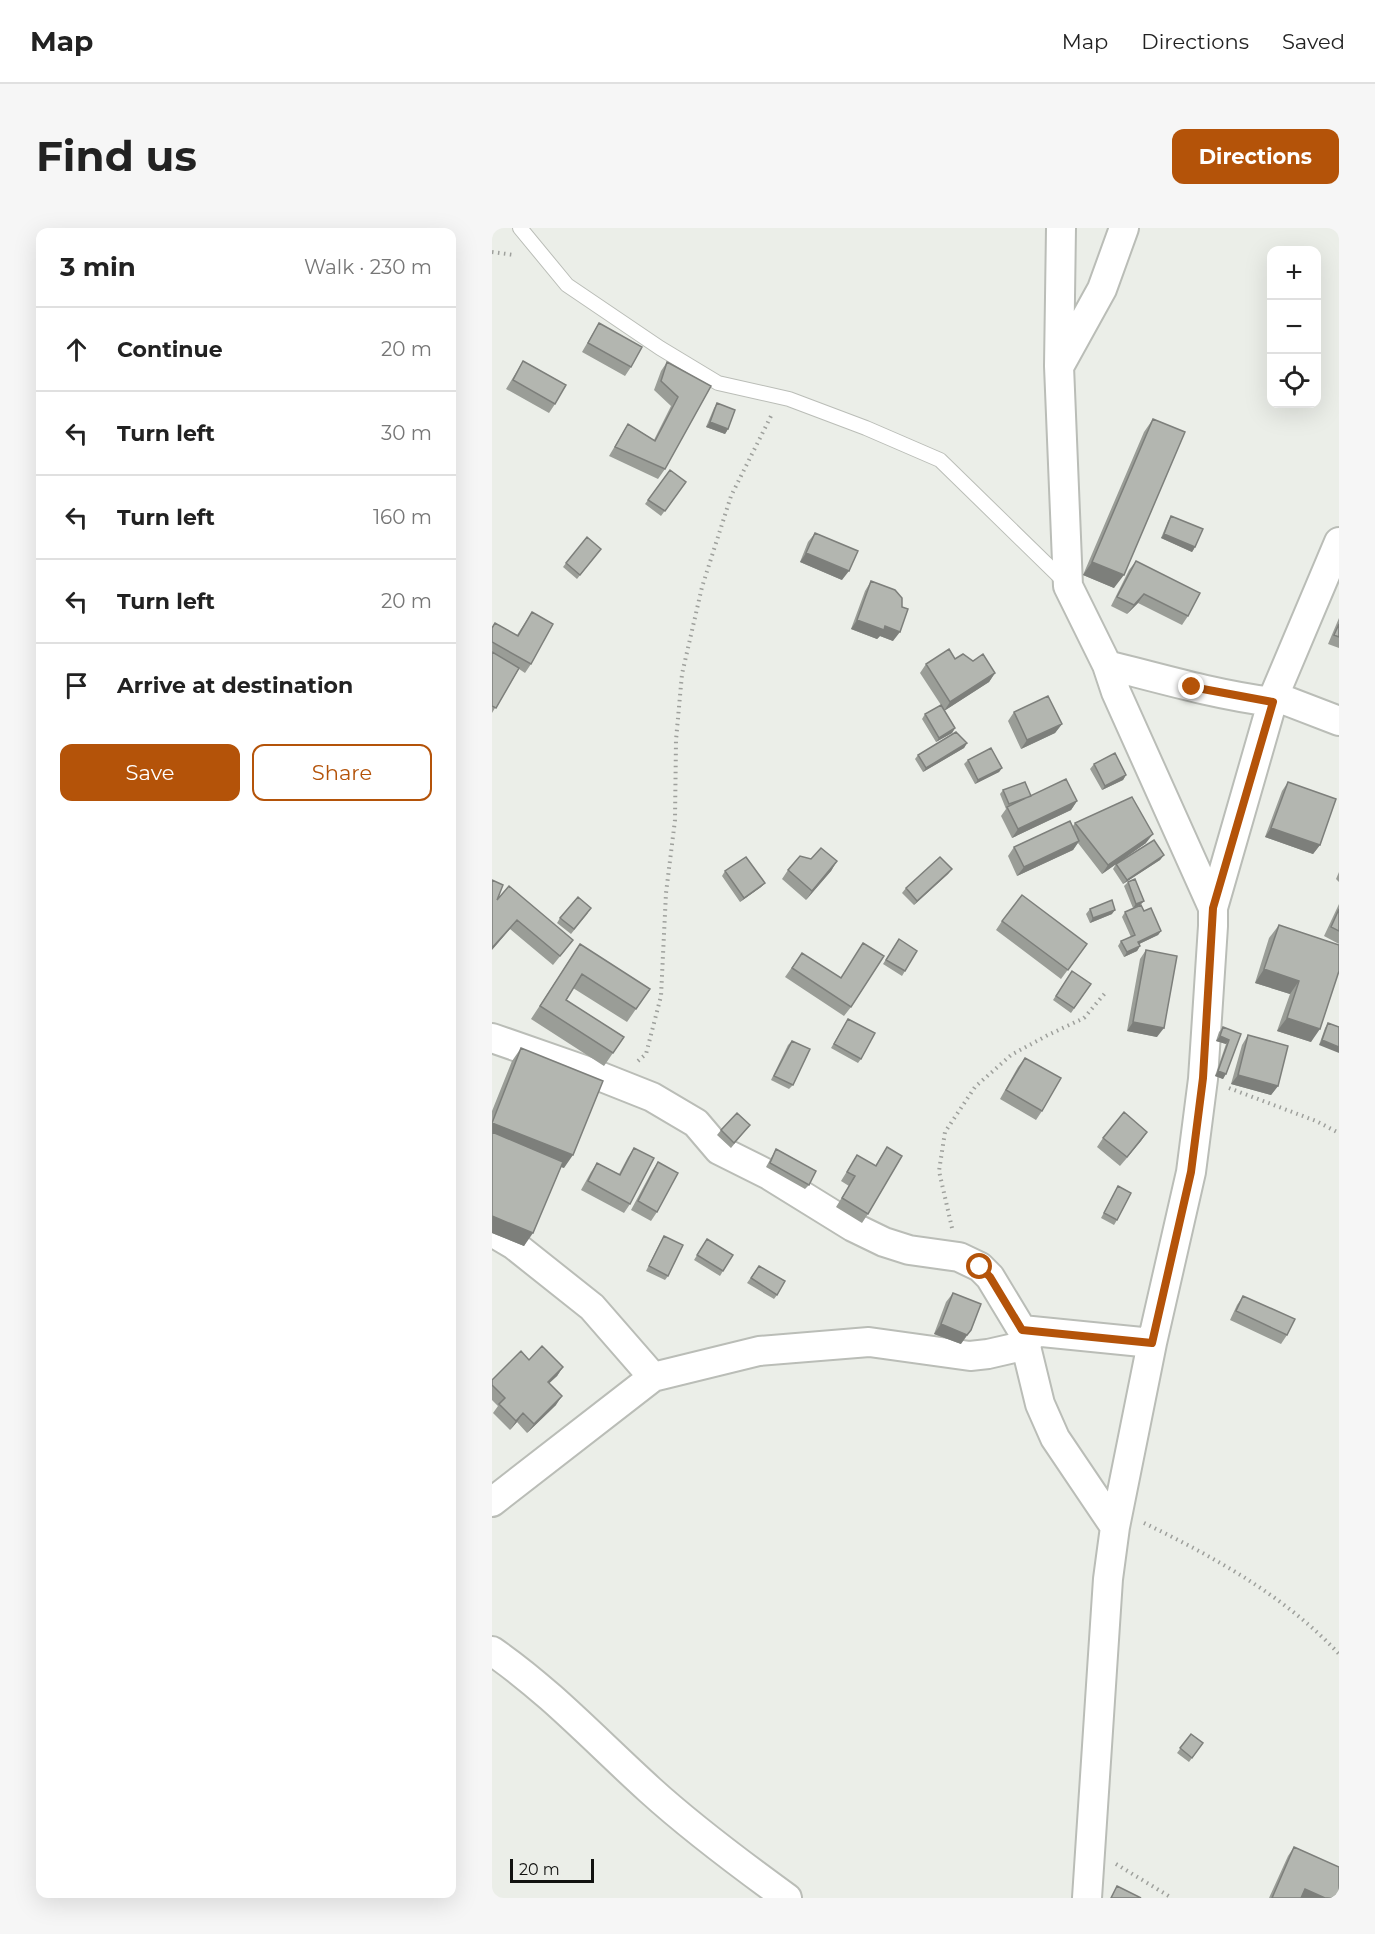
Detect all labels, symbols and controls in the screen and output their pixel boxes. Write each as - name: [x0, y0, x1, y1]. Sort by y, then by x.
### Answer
- text: Map: [30, 24, 93, 58]
- text: Map: [1062, 29, 1108, 54]
- text: Directions: [1141, 29, 1249, 54]
- text: Saved: [1282, 29, 1345, 54]
- button: Directions: [1172, 129, 1339, 184]
- text: Find us: [36, 130, 197, 182]
- map controls: [1267, 246, 1321, 408]
- button: +: [1267, 246, 1321, 300]
- text: 3 min: [60, 251, 136, 283]
- text: Walk · 230 m: [304, 255, 432, 279]
- button: −: [1267, 300, 1321, 354]
- icon: ahead: [60, 333, 93, 366]
- text: Continue: [117, 336, 223, 363]
- text: 20 m: [381, 337, 432, 361]
- button: locate: [1267, 354, 1321, 408]
- icon: left: [60, 417, 93, 450]
- text: Turn left: [117, 420, 215, 447]
- text: 30 m: [381, 421, 432, 445]
- icon: left: [60, 501, 93, 534]
- text: Turn left: [117, 504, 215, 531]
- text: 160 m: [373, 505, 432, 529]
- icon: left: [60, 585, 93, 618]
- text: Turn left: [117, 588, 215, 615]
- text: 20 m: [381, 589, 432, 613]
- icon: arrive: [60, 669, 93, 702]
- text: Arrive at destination: [117, 672, 353, 699]
- route end: [1178, 673, 1204, 699]
- button: Save: [60, 744, 240, 801]
- button: Share: [252, 744, 432, 801]
- route start: [966, 1253, 992, 1279]
- scale bar: [510, 1856, 594, 1884]
- text: 20 m: [519, 1860, 560, 1879]

